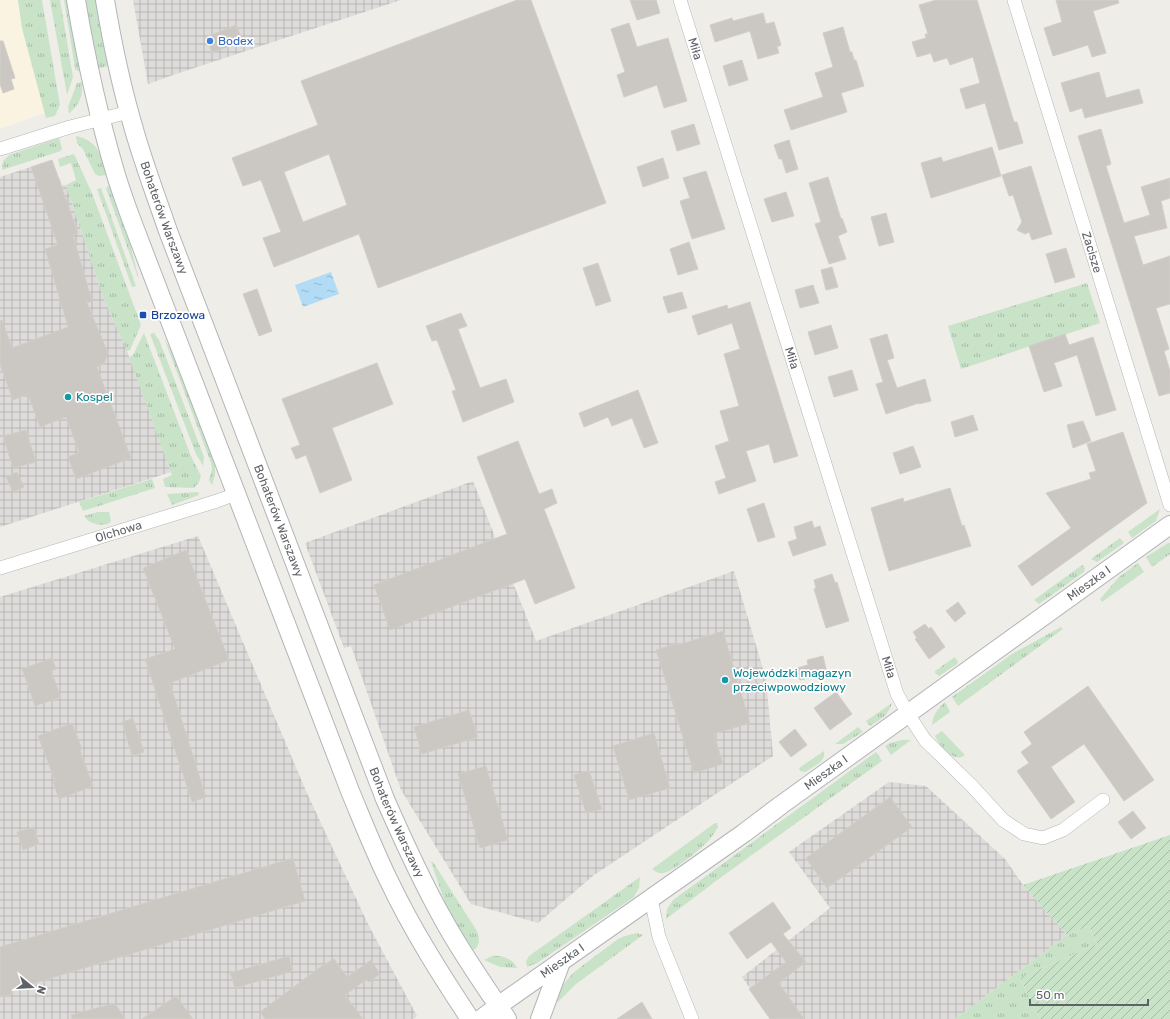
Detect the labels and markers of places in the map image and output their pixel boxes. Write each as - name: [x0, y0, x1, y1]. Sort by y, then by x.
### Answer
- place label: Bodex: [218, 34, 254, 48]
- marker: Bodex: [205, 36, 215, 46]
- place label: Brzozowa: [151, 308, 205, 322]
- marker: Brzozowa: [138, 310, 148, 320]
- place label: Kospel: [76, 390, 113, 404]
- marker: Kospel: [63, 392, 73, 402]
- place label: Wojewódzki magazyn przeciwpowodziowy: [733, 666, 852, 694]
- marker: Wojewódzki magazyn przeciwpowodziowy: [720, 675, 730, 685]

